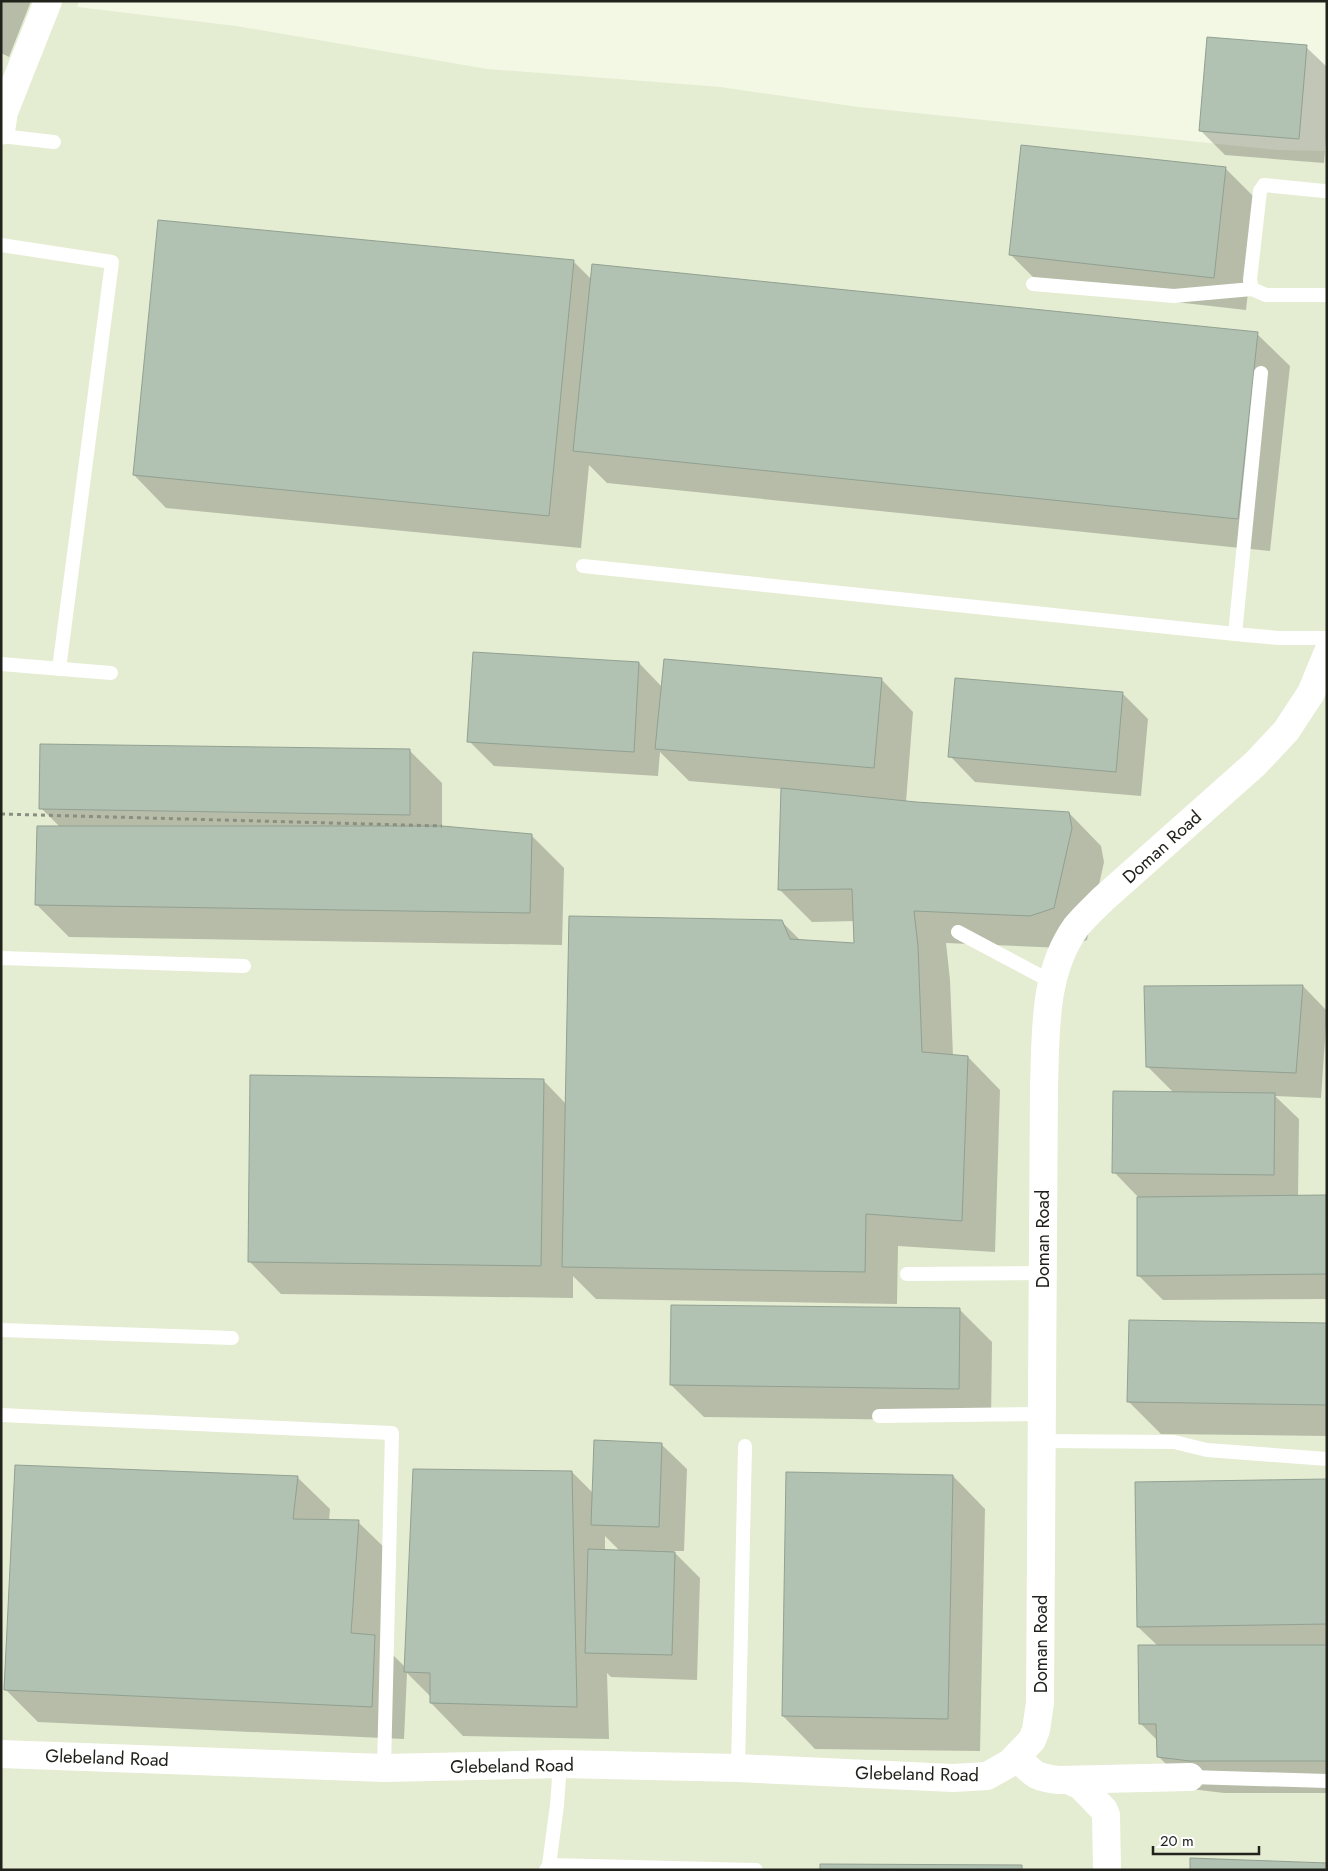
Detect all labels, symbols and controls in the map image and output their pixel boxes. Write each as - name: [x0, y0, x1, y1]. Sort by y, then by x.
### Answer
- street label: Doman Road: [1117, 804, 1207, 890]
- street label: Doman Road: [1030, 1190, 1056, 1288]
- street label: Doman Road: [1028, 1595, 1054, 1693]
- street label: Glebeland Road: [45, 1743, 169, 1773]
- street label: Glebeland Road: [450, 1752, 574, 1780]
- street label: Glebeland Road: [855, 1760, 979, 1788]
- scale bar: [1153, 1824, 1259, 1856]
- text: 20 m: [1160, 1830, 1194, 1852]

